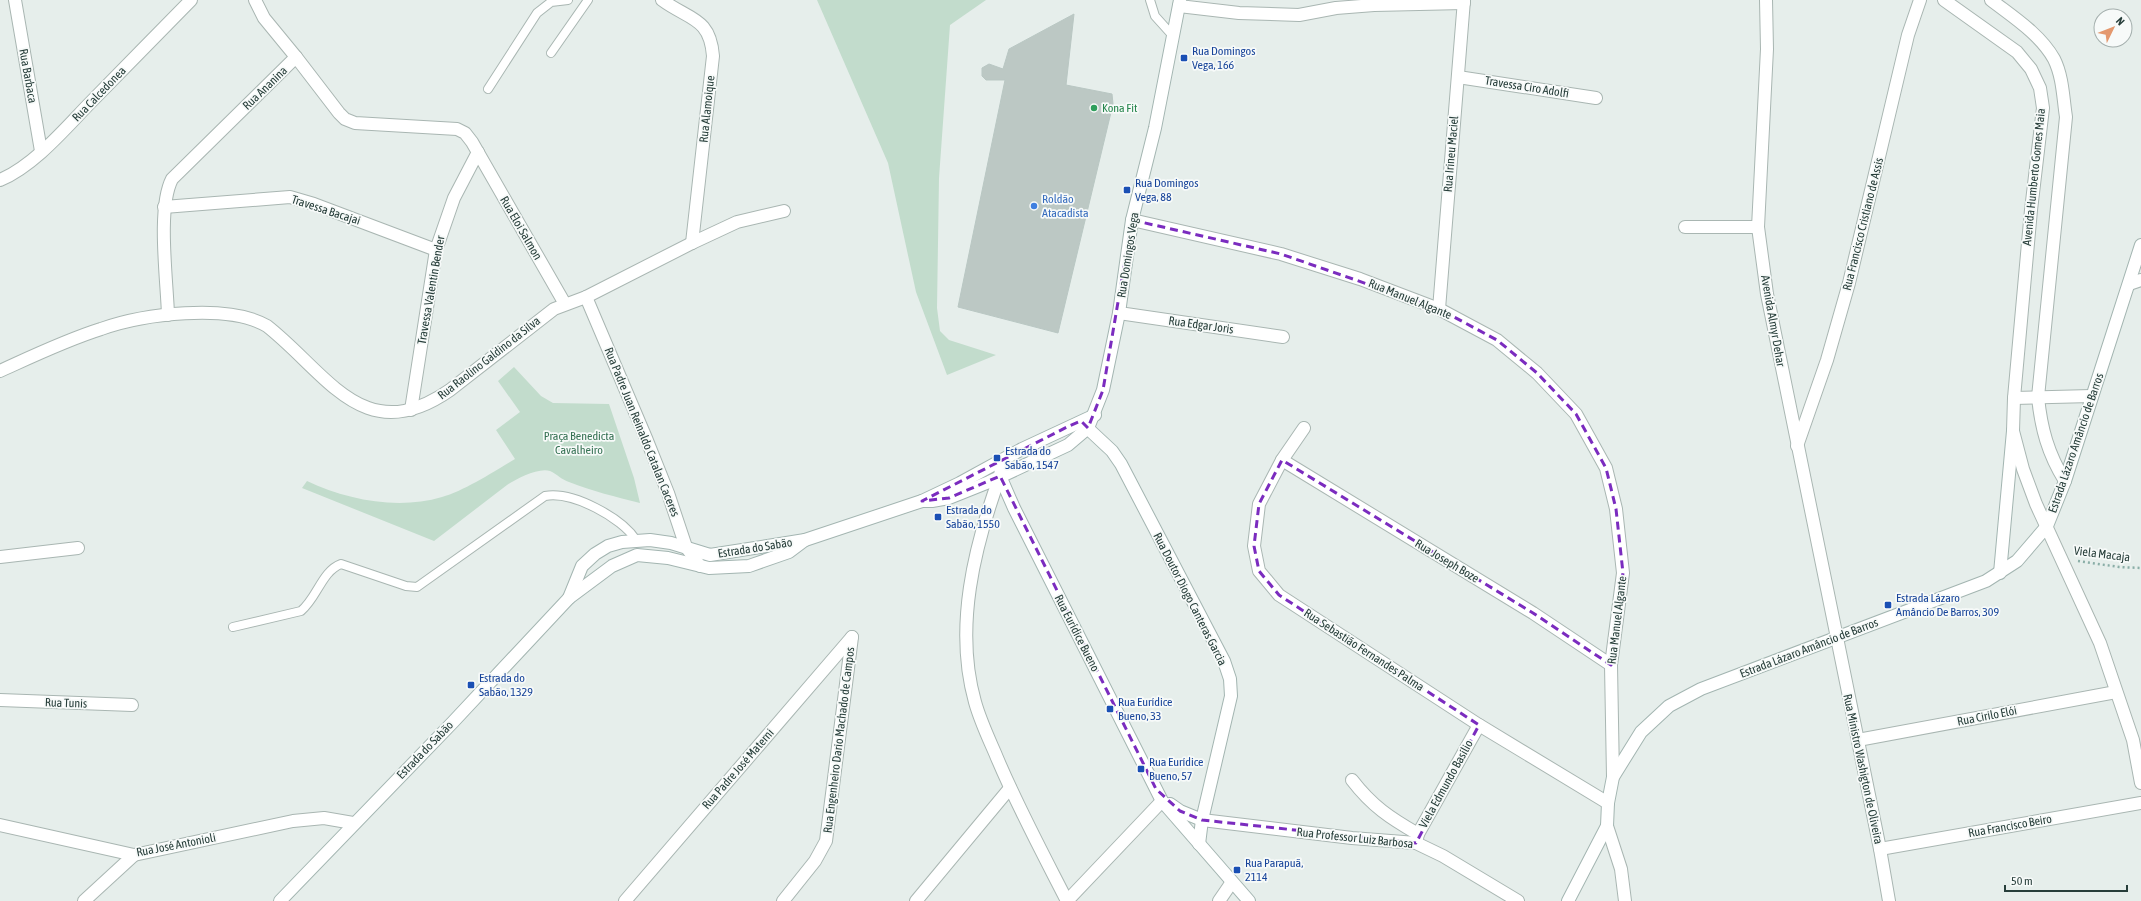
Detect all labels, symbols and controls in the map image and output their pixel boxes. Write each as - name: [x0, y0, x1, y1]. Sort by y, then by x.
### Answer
- north arrow: [2093, 8, 2133, 48]
- text: N: [2114, 15, 2127, 28]
- place label: Rua Domingos Vega, 166: [1192, 44, 1255, 72]
- street label: Rua Barbaca: [16, 48, 40, 104]
- marker: Rua Domingos Vega, 166: [1179, 53, 1189, 63]
- street label: Rua Ananina: [240, 63, 290, 113]
- street label: Rua Calcedonea: [69, 64, 129, 124]
- street label: Travessa Ciro Adolfi: [1484, 73, 1570, 101]
- street label: Rua Alamoique: [697, 75, 717, 143]
- place label: Kona Fit: [1102, 101, 1138, 115]
- marker: Kona Fit: [1089, 103, 1099, 113]
- street label: Avenida Humberto Gomes Maia: [2020, 108, 2048, 246]
- street label: Rua Irineu Maciel: [1441, 114, 1461, 193]
- street label: Rua Francisco Cristiano de Assis: [1840, 156, 1886, 292]
- place label: Rua Domingos Vega, 88: [1135, 176, 1198, 204]
- marker: Rua Domingos Vega, 88: [1122, 185, 1132, 195]
- street label: Travessa Bacajai: [290, 192, 362, 228]
- place label: Roldão Atacadista: [1042, 192, 1089, 220]
- street label: Rua Eloi Salmon: [497, 194, 545, 262]
- marker: Roldão Atacadista: [1029, 201, 1039, 211]
- street label: Rua Domingos Vega: [1114, 211, 1142, 299]
- street label: Travessa Valentin Bender: [415, 234, 448, 345]
- street label: Avenida Almyr Dehar: [1758, 274, 1788, 368]
- street label: Rua Manuel Algante: [1366, 276, 1454, 322]
- street label: Rua Raolino Galdino da Silva: [435, 314, 543, 402]
- street label: Rua Edgar Joris: [1168, 314, 1234, 336]
- street label: Rua Padre Juan Reinaldo Catalan Caceres: [602, 345, 682, 519]
- street label: Estrada Lázaro Amâncio de Barros: [2045, 371, 2107, 515]
- park label: Praça Benedicta Cavalheiro: [544, 429, 614, 457]
- place label: Estrada do Sabão, 1547: [1005, 444, 1059, 472]
- marker: Estrada do Sabão, 1547: [992, 453, 1002, 463]
- place label: Estrada do Sabão, 1550: [946, 503, 1000, 531]
- marker: Estrada do Sabão, 1550: [933, 512, 943, 522]
- street label: Rua Doutor Diogo Canteras Garcia: [1150, 530, 1230, 668]
- street label: Estrada do Sabão: [717, 535, 794, 561]
- street label: Rua Joseph Boze: [1412, 536, 1482, 586]
- street label: Viela Macaja: [2073, 544, 2131, 564]
- street label: Rua Manuel Algante: [1605, 575, 1629, 665]
- place label: Estrada Lázaro Amâncio De Barros, 309: [1896, 591, 2000, 619]
- street label: Rua Eurídice Bueno: [1052, 592, 1103, 674]
- marker: Estrada Lázaro Amâncio De Barros, 309: [1883, 600, 1893, 610]
- street label: Rua Sebastião Fernandes Palma: [1301, 606, 1427, 694]
- street label: Estrada Lázaro Amâncio de Barros: [1738, 615, 1880, 681]
- street label: Rua Engenheiro Dario Machado de Campos: [821, 646, 857, 834]
- place label: Estrada do Sabão, 1329: [479, 671, 533, 699]
- marker: Estrada do Sabão, 1329: [466, 680, 476, 690]
- street label: Rua Ministro Washigton de Oliveira: [1840, 693, 1886, 845]
- street label: Rua Tunis: [45, 695, 87, 711]
- place label: Rua Eurídice Bueno, 33: [1118, 695, 1173, 723]
- street label: Rua Cirilo Elói: [1956, 703, 2018, 729]
- marker: Rua Eurídice Bueno, 33: [1105, 704, 1115, 714]
- street label: Estrada do Sabão: [394, 718, 456, 782]
- street label: Rua Padre José Materni: [699, 726, 777, 812]
- street label: Viela Edmundo Basílio: [1416, 737, 1476, 830]
- place label: Rua Eurídice Bueno, 57: [1149, 755, 1204, 783]
- marker: Rua Eurídice Bueno, 57: [1136, 764, 1146, 774]
- street label: Rua Francisco Beiro: [1967, 812, 2053, 840]
- street label: Rua Professor Luiz Barbosa: [1296, 825, 1414, 851]
- street label: Rua José Antonioli: [135, 830, 217, 860]
- place label: Rua Parapuã, 2114: [1245, 856, 1303, 884]
- marker: Rua Parapuã, 2114: [1232, 865, 1242, 875]
- scale bar: [2005, 867, 2127, 893]
- text: 50 m: [2011, 874, 2033, 888]

